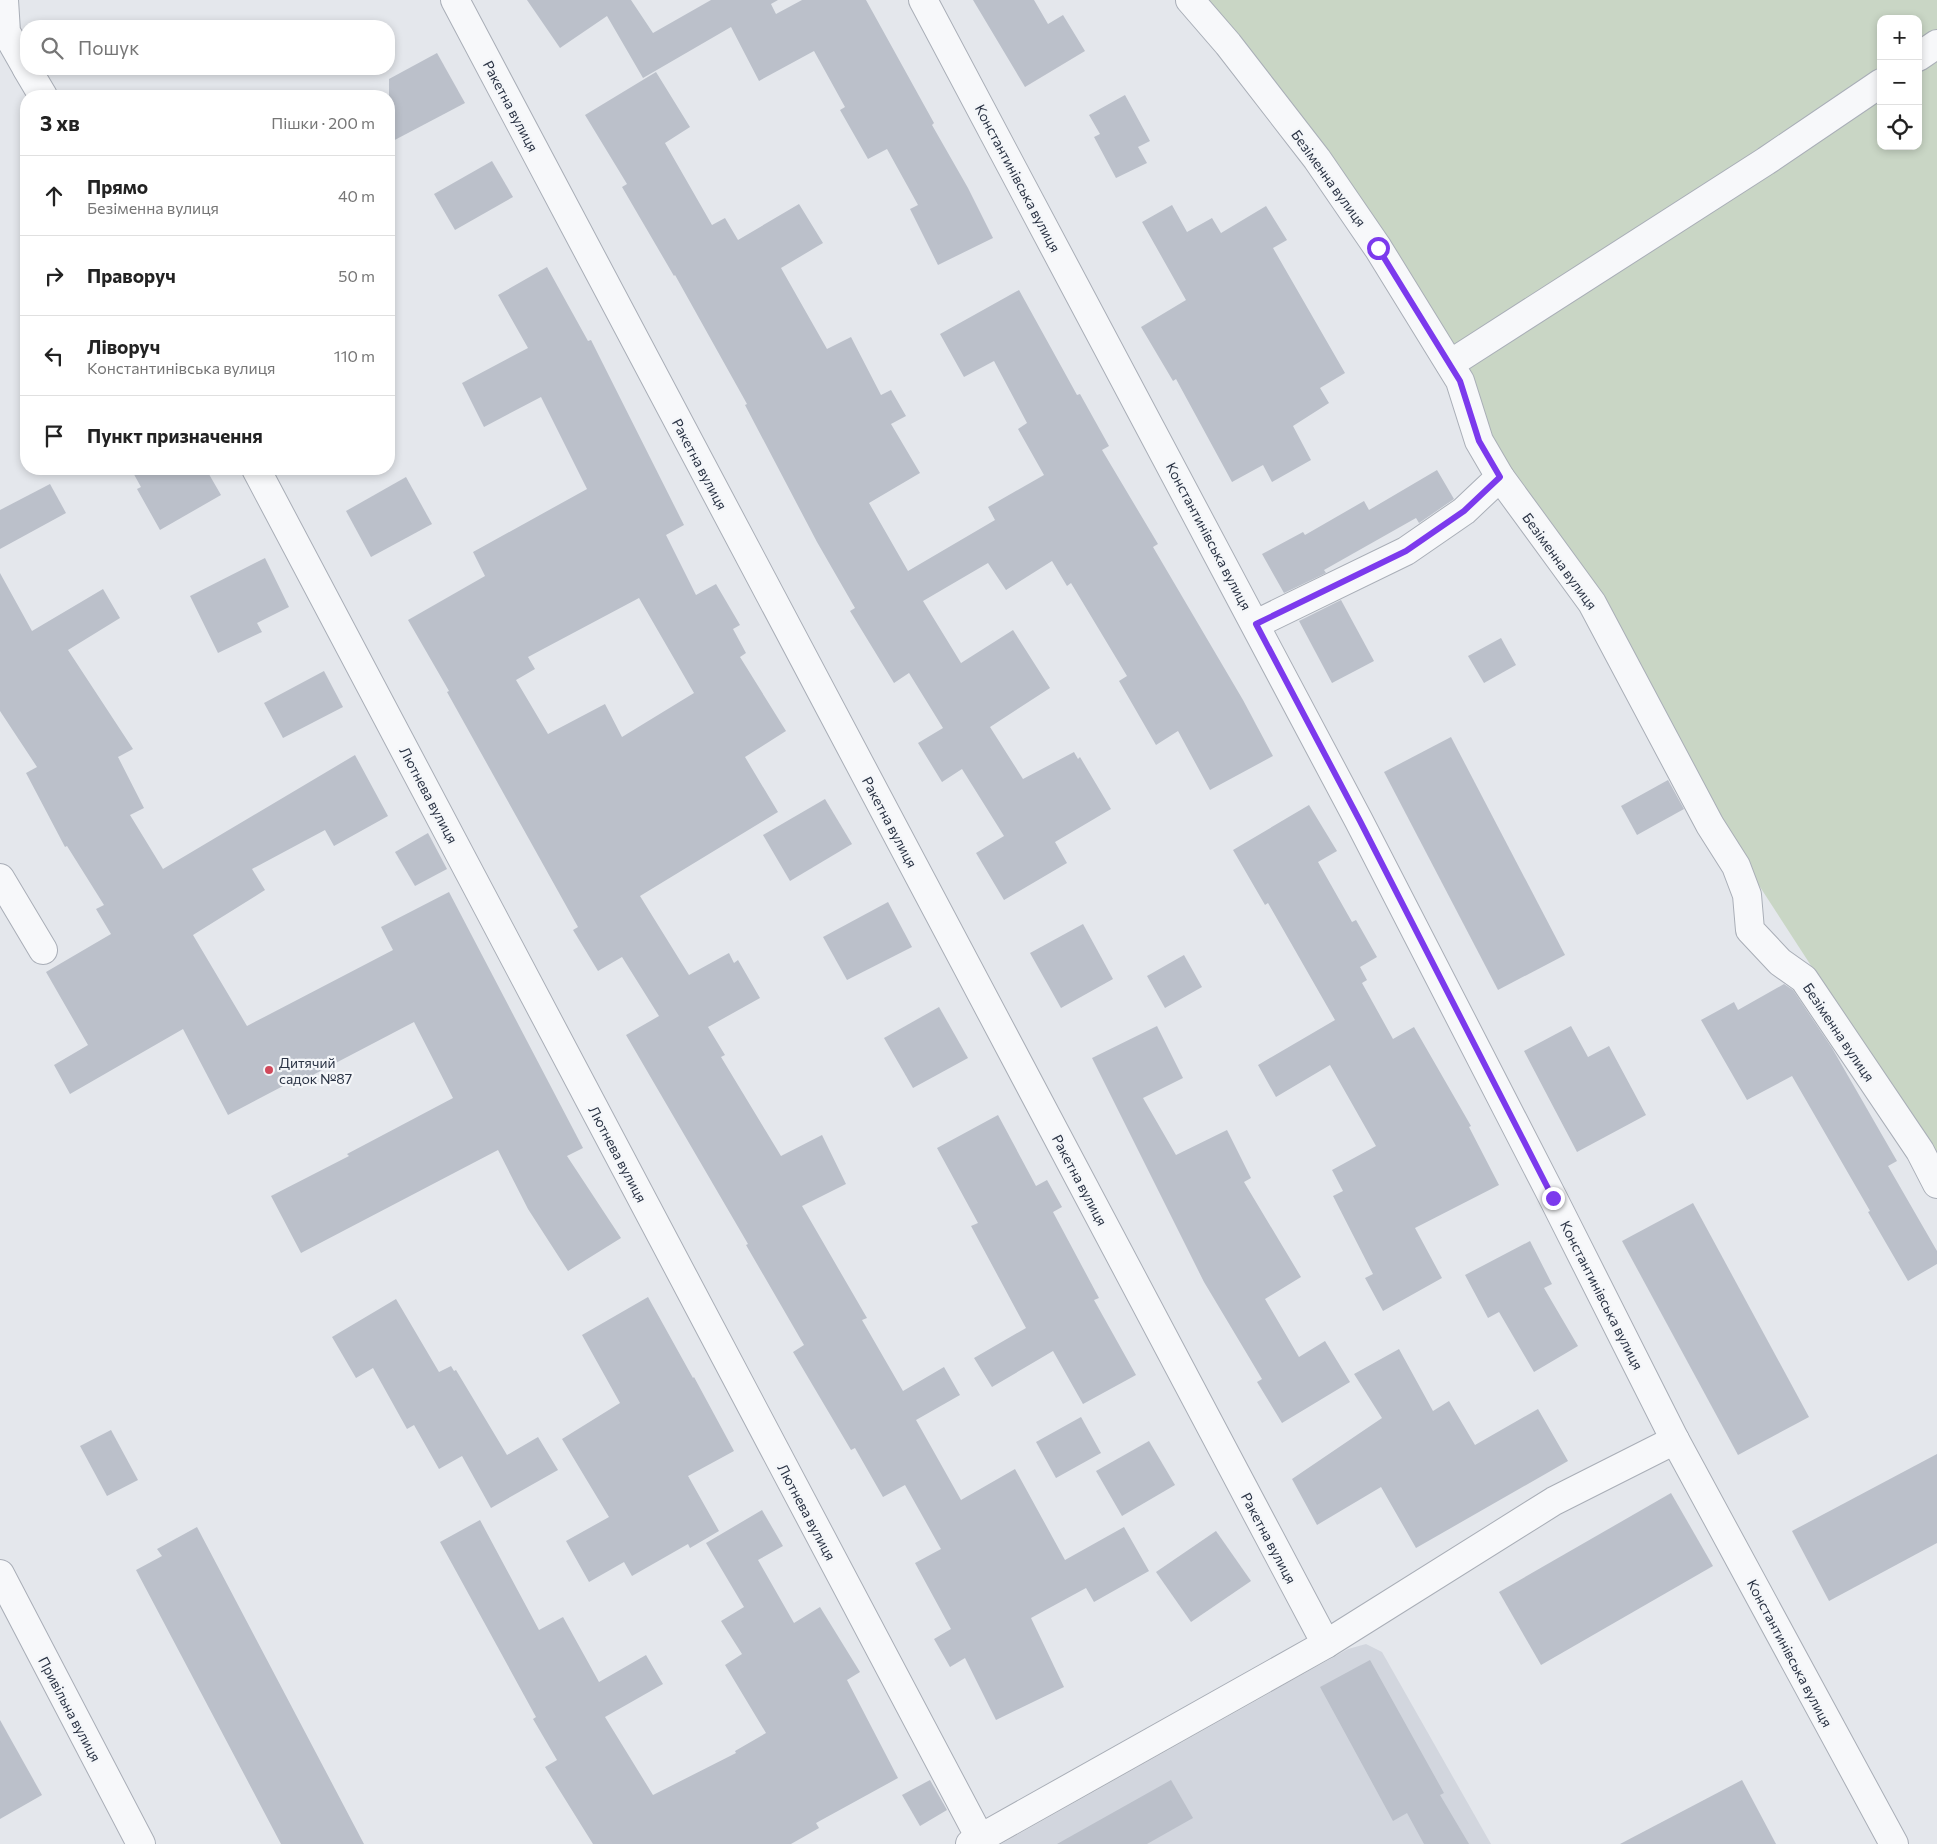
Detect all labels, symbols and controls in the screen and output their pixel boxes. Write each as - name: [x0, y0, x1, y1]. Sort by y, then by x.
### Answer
- map controls: [1877, 15, 1922, 150]
- button: +: [1877, 15, 1922, 60]
- search box: [20, 20, 395, 75]
- icon: search: [38, 34, 66, 62]
- text: Пошук: [78, 36, 139, 59]
- street label: Ракетна вулиця: [480, 57, 542, 155]
- button: −: [1877, 60, 1922, 105]
- street label: Константинівська вулиця: [972, 101, 1064, 255]
- button: locate: [1877, 105, 1922, 150]
- text: 3 хв: [40, 110, 80, 135]
- text: Пішки · 200 m: [271, 113, 375, 132]
- street label: Безіменна вулиця: [1288, 126, 1370, 230]
- text: Прямо: [87, 175, 148, 198]
- icon: ahead: [40, 182, 68, 210]
- text: 40 m: [338, 186, 375, 205]
- text: Безіменна вулиця: [87, 198, 219, 217]
- route start: [1367, 237, 1390, 260]
- icon: right: [40, 262, 68, 290]
- text: Праворуч: [87, 264, 176, 287]
- text: 50 m: [338, 266, 375, 285]
- text: Ліворуч: [87, 335, 160, 358]
- icon: left: [40, 342, 68, 370]
- text: 110 m: [334, 346, 375, 365]
- text: Константинівська вулиця: [87, 358, 275, 377]
- street label: Ракетна вулиця: [669, 415, 731, 513]
- icon: arrive: [40, 422, 68, 450]
- text: Пункт призначення: [87, 424, 263, 447]
- street label: Константинівська вулиця: [1163, 459, 1255, 613]
- street label: Безіменна вулиця: [1519, 509, 1601, 613]
- street label: Лютнева вулиця: [396, 744, 462, 846]
- street label: Ракетна вулиця: [859, 773, 921, 871]
- street label: Безіменна вулиця: [1800, 979, 1878, 1085]
- place label: Дитячий садок №87: [279, 1054, 352, 1087]
- marker: Дитячий садок №87: [263, 1064, 275, 1076]
- street label: Лютнева вулиця: [585, 1103, 651, 1205]
- street label: Ракетна вулиця: [1049, 1131, 1111, 1229]
- route end: [1542, 1187, 1565, 1210]
- street label: Константинівська вулиця: [1557, 1218, 1647, 1372]
- street label: Лютнева вулиця: [774, 1461, 840, 1563]
- street label: Ракетна вулиця: [1238, 1489, 1300, 1587]
- street label: Константинівська вулиця: [1744, 1576, 1836, 1730]
- street label: Привільна вулиця: [35, 1654, 105, 1764]

